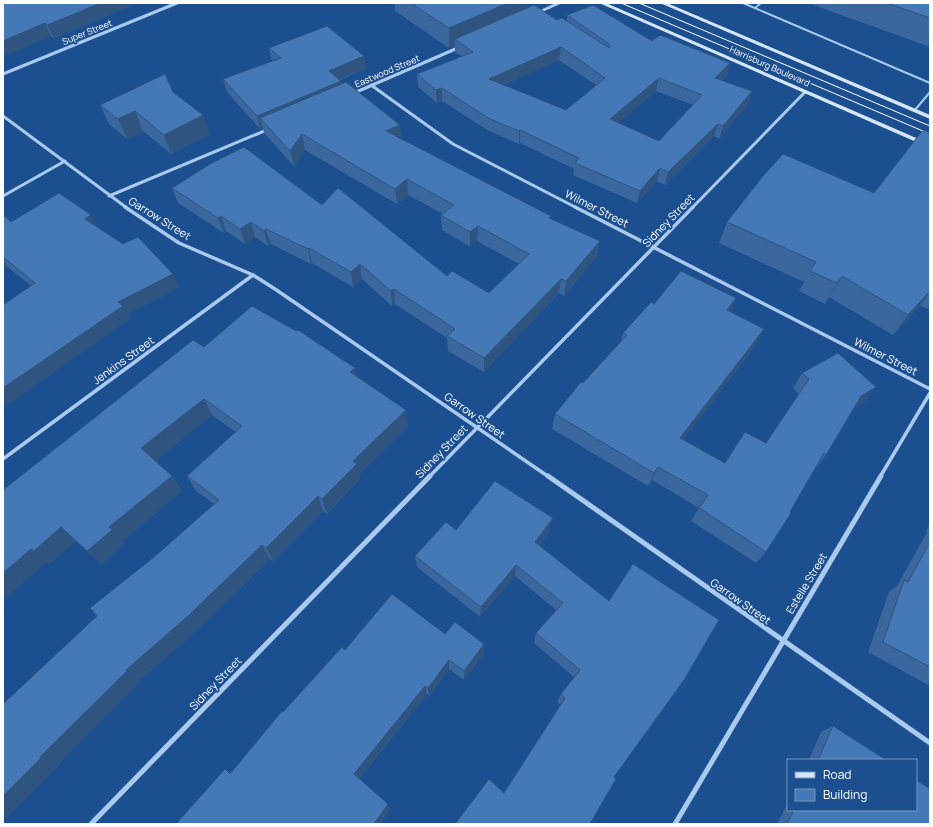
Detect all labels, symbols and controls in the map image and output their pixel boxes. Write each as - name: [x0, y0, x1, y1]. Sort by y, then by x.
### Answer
- street label: Super Street: [60, 16, 114, 48]
- street label: Harrisburg Boulevard: [728, 42, 812, 90]
- street label: Eastwood Street: [353, 51, 422, 91]
- street label: Wilmer Street: [563, 186, 631, 230]
- street label: Sidney Street: [639, 190, 697, 250]
- street label: Garrow Street: [126, 193, 194, 243]
- street label: Jenkins Street: [89, 333, 157, 387]
- street label: Wilmer Street: [852, 334, 920, 378]
- street label: Garrow Street: [442, 389, 508, 441]
- street label: Sidney Street: [412, 421, 470, 481]
- street label: Estelle Street: [782, 550, 830, 616]
- street label: Garrow Street: [708, 575, 774, 627]
- street label: Sidney Street: [186, 653, 244, 713]
- legend: [787, 759, 917, 811]
- text: Road: [823, 766, 851, 783]
- text: Building: [823, 786, 867, 803]

